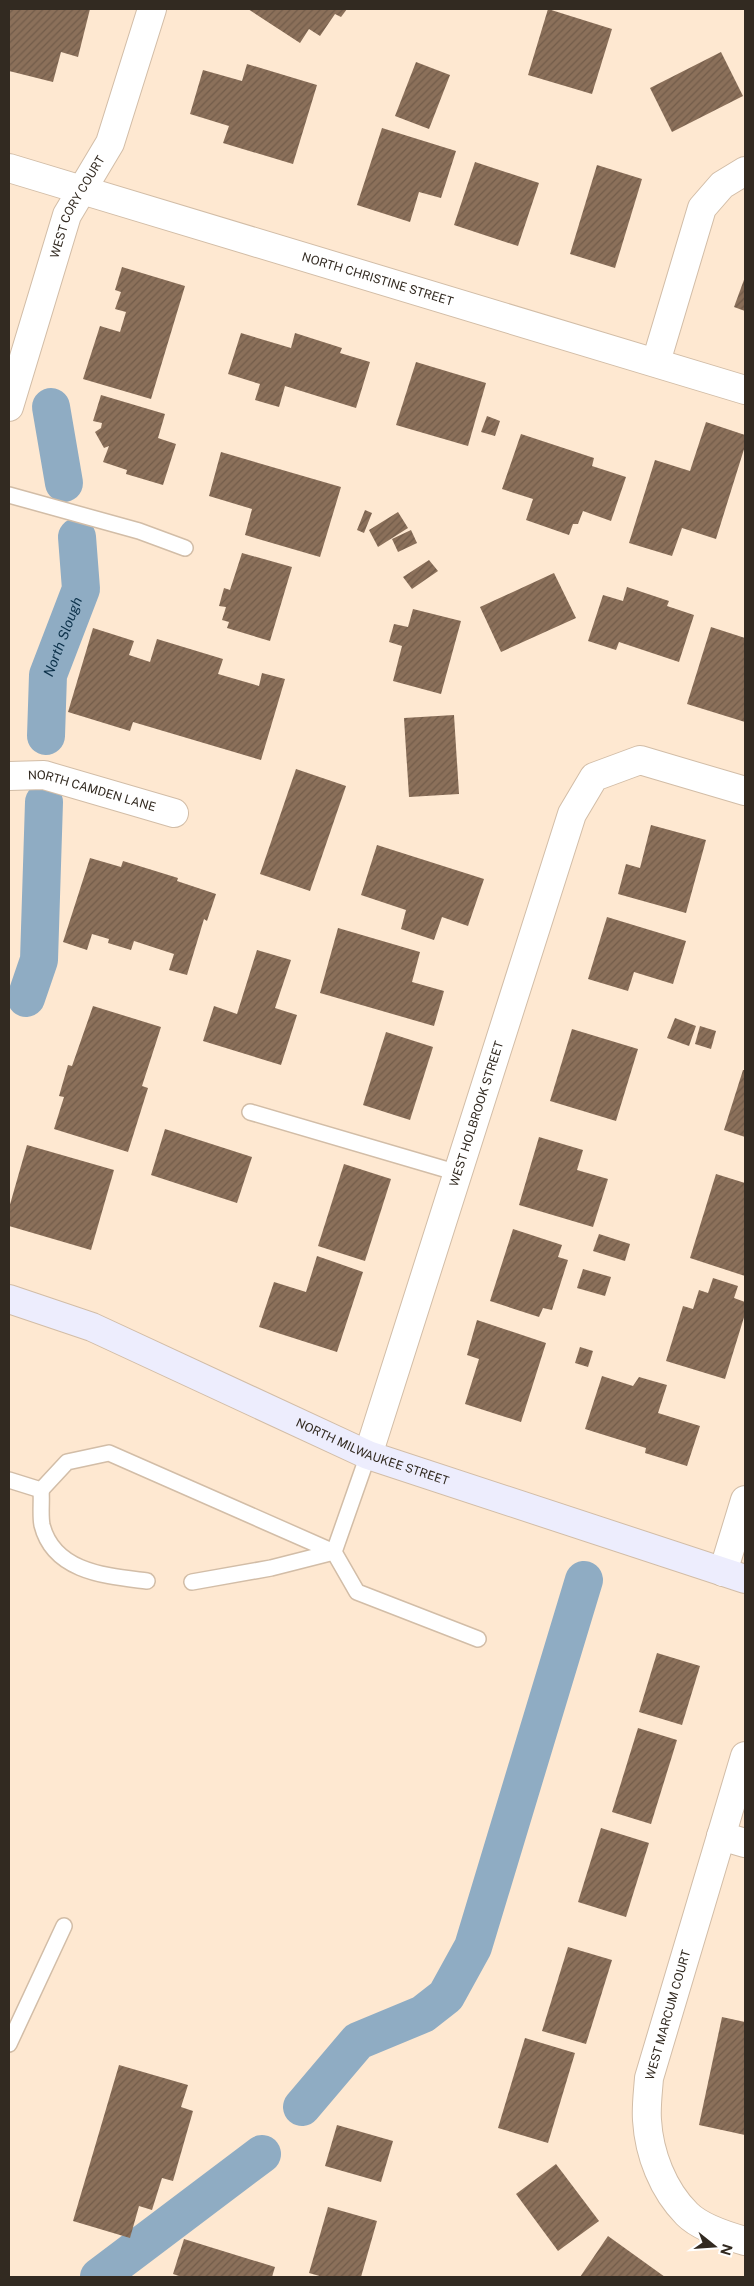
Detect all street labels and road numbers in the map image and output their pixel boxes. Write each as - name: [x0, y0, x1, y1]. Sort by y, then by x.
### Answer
- street label: WEST CORY COURT: [47, 153, 108, 260]
- street label: NORTH CHRISTINE STREET: [300, 250, 455, 309]
- street label: NORTH CAMDEN LANE: [28, 768, 157, 814]
- street label: WEST HOLBROOK STREET: [447, 1039, 506, 1188]
- street label: NORTH MILWAUKEE STREET: [294, 1416, 451, 1488]
- street label: WEST MARCUM COURT: [643, 1948, 693, 2082]

